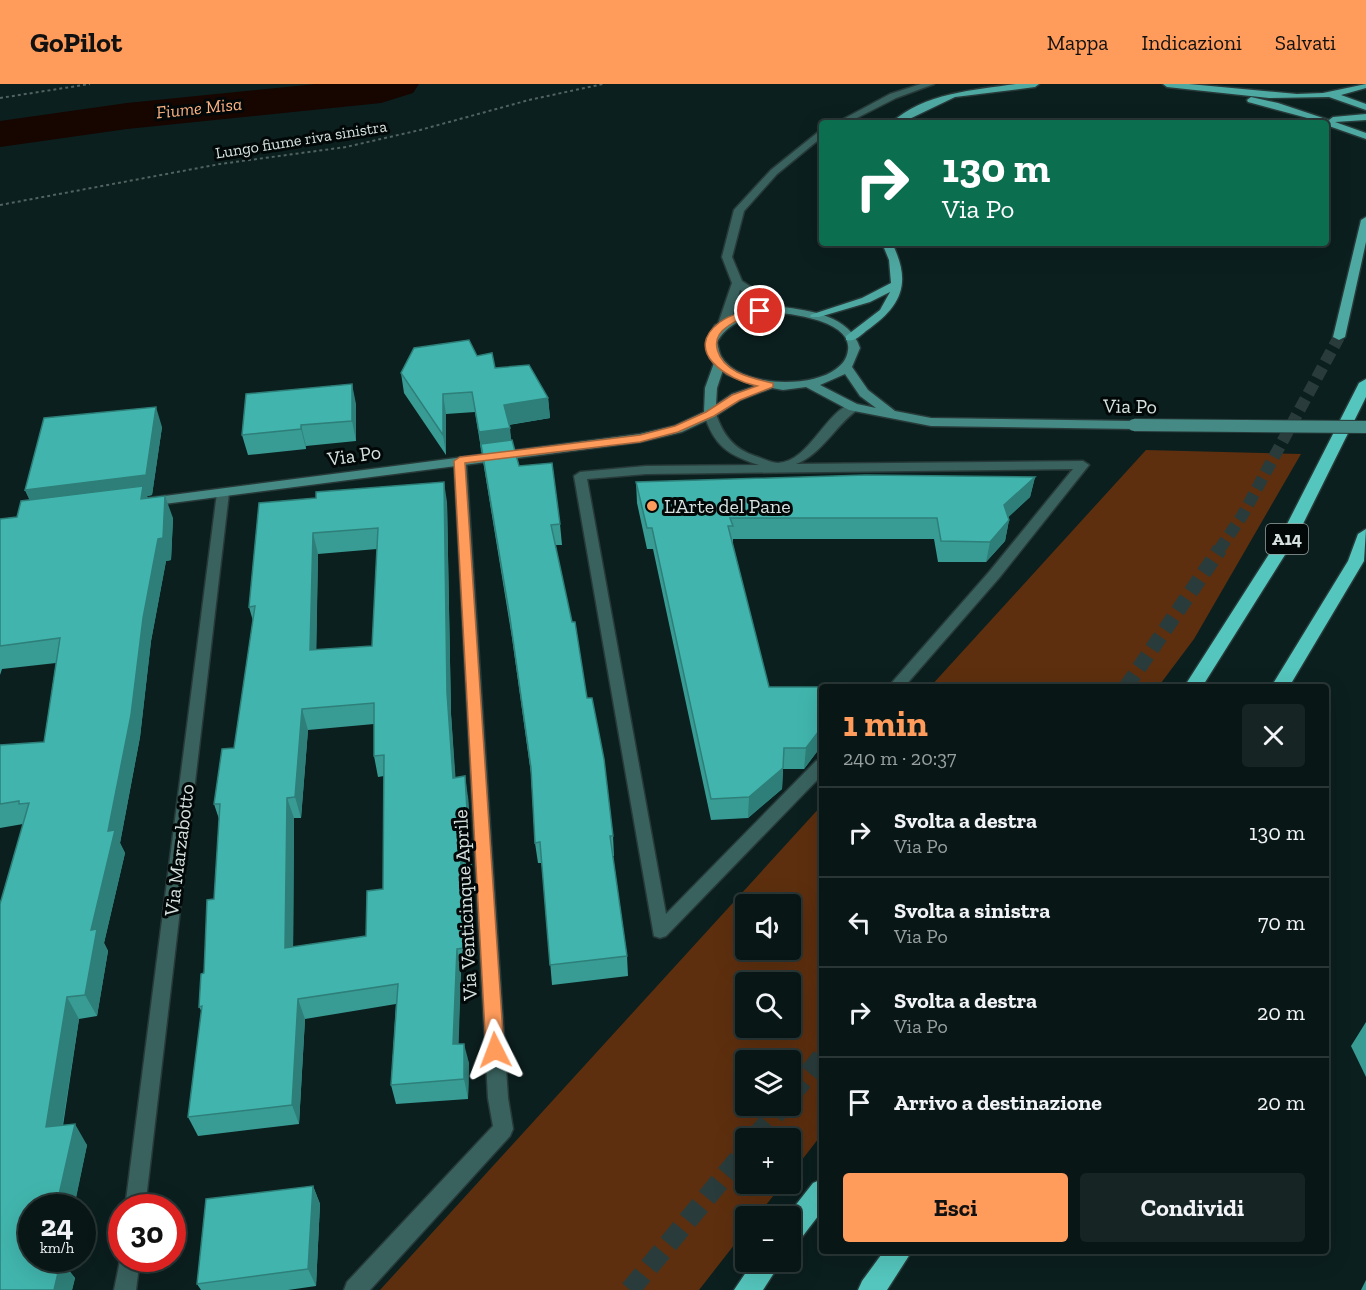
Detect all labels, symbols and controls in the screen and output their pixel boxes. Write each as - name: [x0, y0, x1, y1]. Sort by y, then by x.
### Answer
- text: GoPilot: [30, 26, 122, 59]
- text: Mappa: [1047, 30, 1108, 55]
- text: Indicazioni: [1141, 30, 1242, 55]
- text: Salvati: [1275, 30, 1336, 55]
- water label: Fiume Misa: [155, 93, 243, 123]
- street label: Lungo fiume riva sinistra: [214, 117, 388, 162]
- text: 130 m: [942, 142, 1050, 193]
- icon: right: [843, 144, 921, 222]
- text: Via Po: [942, 193, 1014, 225]
- pin: [734, 285, 785, 336]
- icon: arrive: [743, 294, 776, 327]
- street label: Via Po: [1102, 394, 1157, 418]
- street label: Via Po: [325, 439, 382, 471]
- place label: L'Arte del Pane: [664, 494, 791, 518]
- marker: L'Arte del Pane: [645, 499, 659, 513]
- road number: A14: [1266, 524, 1308, 554]
- text: 1 min: [843, 702, 928, 745]
- button: close: [1242, 704, 1305, 767]
- text: 240 m · 20:37: [843, 746, 956, 770]
- street label: Via Marzabotto: [159, 783, 199, 918]
- text: Svolta a destra: [894, 807, 1037, 834]
- street label: Via Venticinque Aprile: [448, 809, 482, 1002]
- icon: right: [843, 816, 876, 849]
- text: 130 m: [1249, 819, 1305, 846]
- text: Via Po: [894, 834, 948, 858]
- map controls: [735, 894, 801, 1272]
- button: sound: [735, 894, 801, 960]
- text: Svolta a sinistra: [894, 897, 1050, 924]
- icon: left: [843, 906, 876, 939]
- text: 70 m: [1258, 909, 1305, 936]
- text: Via Po: [894, 924, 948, 948]
- button: search: [735, 972, 801, 1038]
- text: Svolta a destra: [894, 987, 1037, 1014]
- icon: right: [843, 996, 876, 1029]
- text: 20 m: [1257, 999, 1305, 1026]
- text: Via Po: [894, 1014, 948, 1038]
- position arrow: [463, 1018, 527, 1082]
- button: layers: [735, 1050, 801, 1116]
- icon: arrive: [843, 1086, 876, 1119]
- text: Arrivo a destinazione: [894, 1089, 1102, 1116]
- text: 20 m: [1257, 1089, 1305, 1116]
- button: +: [735, 1128, 801, 1194]
- button: Esci: [843, 1173, 1068, 1242]
- button: Condividi: [1080, 1173, 1305, 1242]
- speed limit sign: 30: [108, 1194, 186, 1272]
- button: −: [735, 1206, 801, 1272]
- text: 24: [40, 1208, 74, 1244]
- text: km/h: [40, 1239, 74, 1257]

